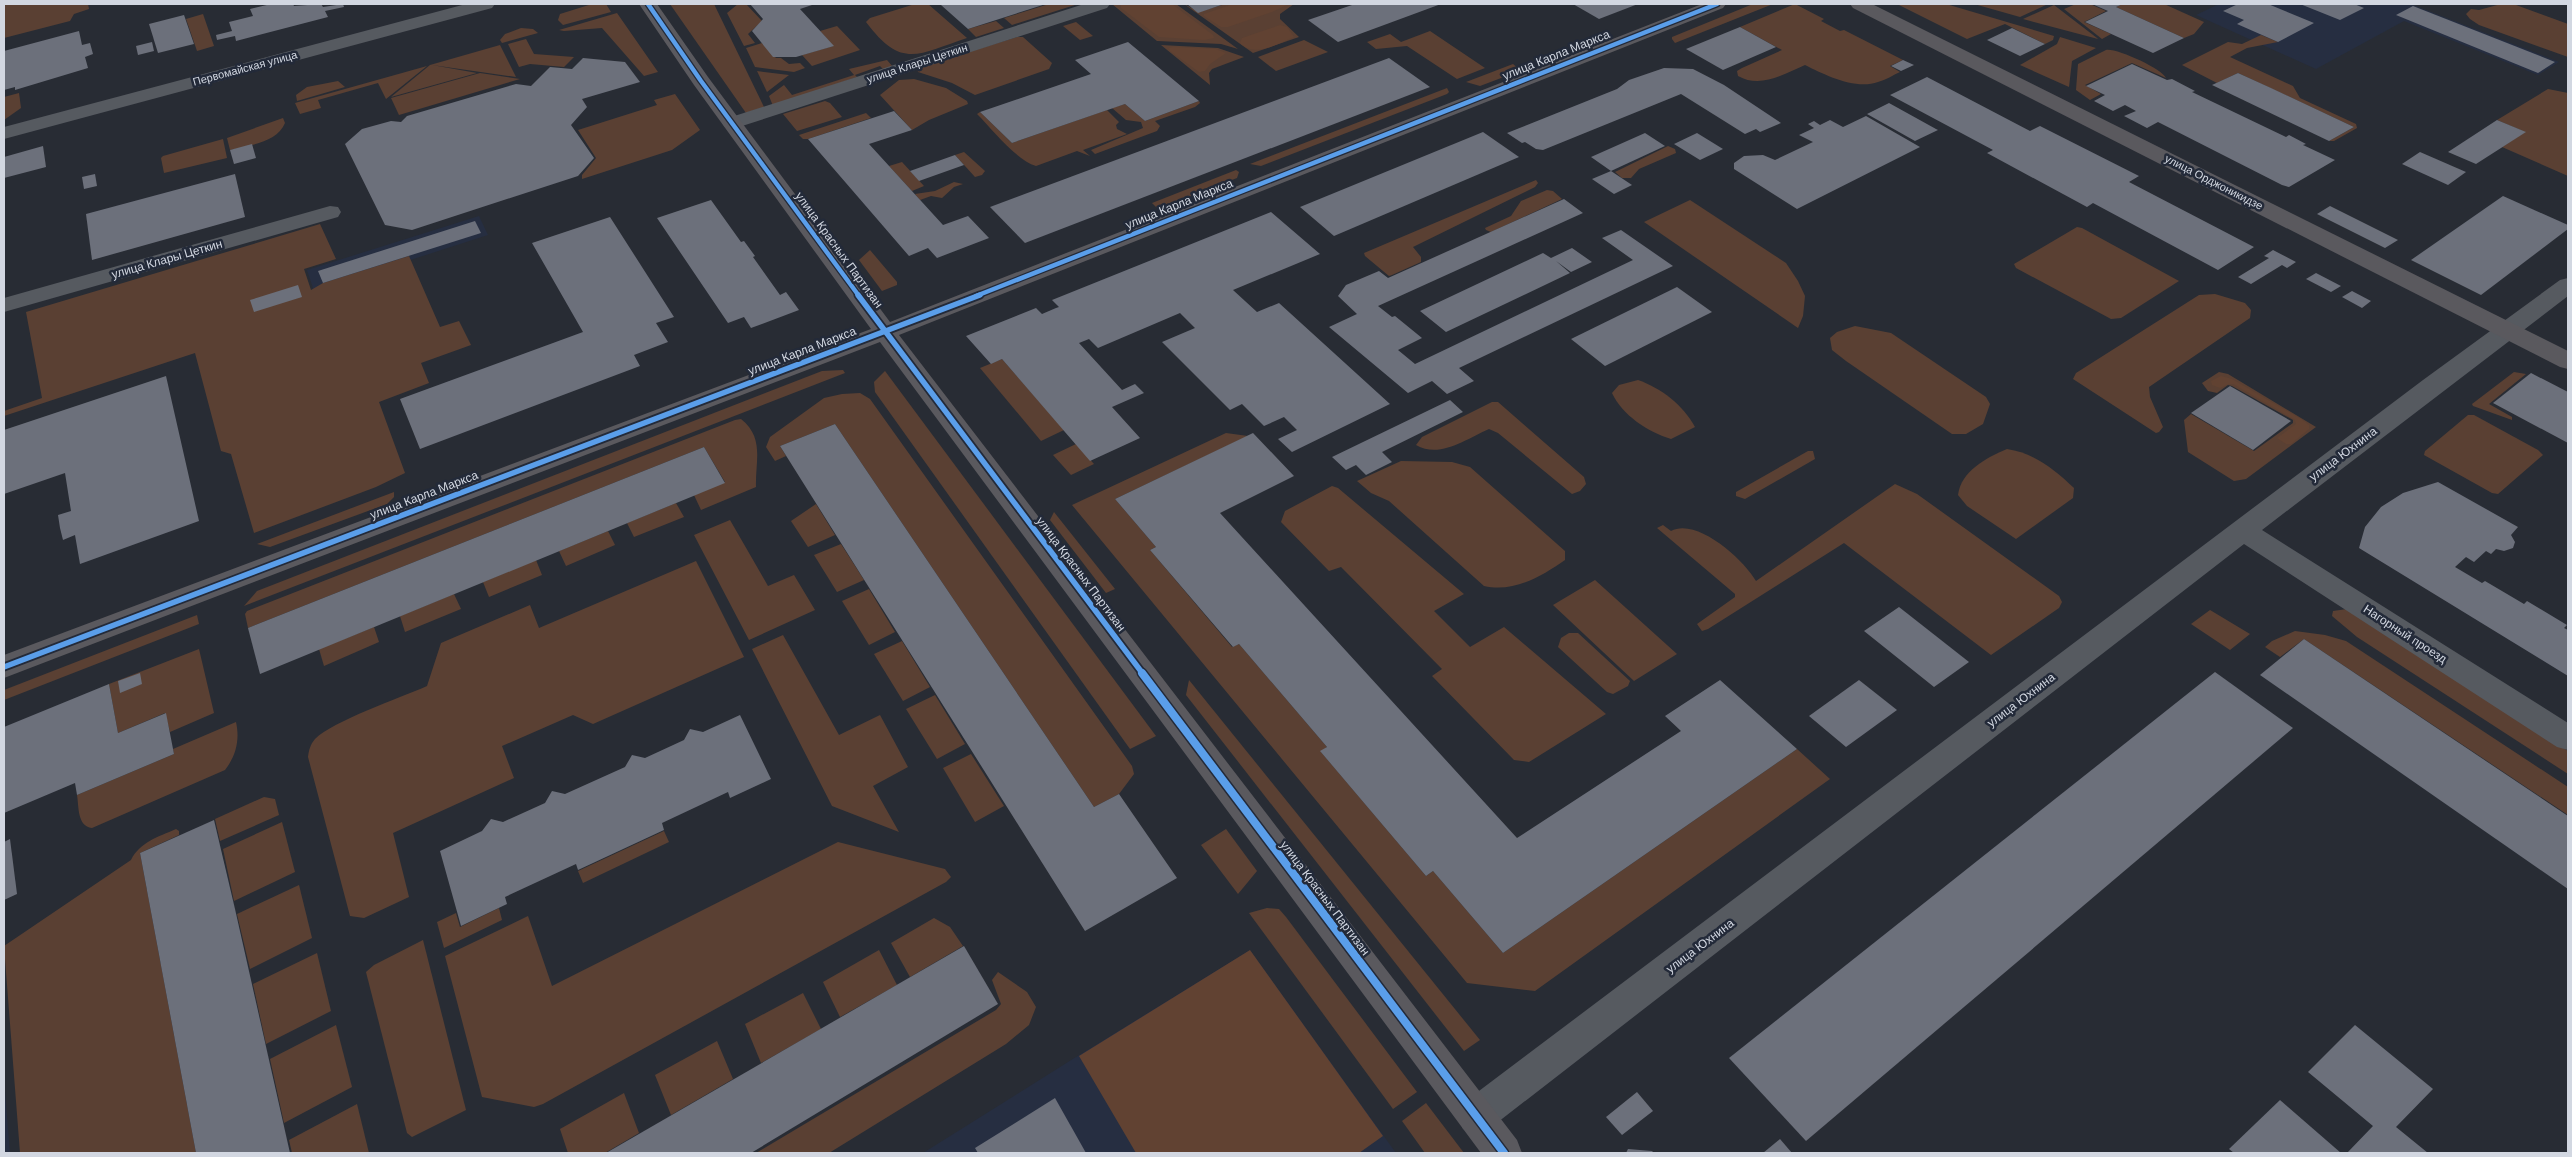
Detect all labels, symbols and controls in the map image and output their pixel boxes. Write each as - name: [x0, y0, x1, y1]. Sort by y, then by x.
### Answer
- street label: улица Карла Маркса: [1500, 26, 1612, 84]
- street label: улица Клары Цеткин: [865, 40, 969, 86]
- street label: Первомайская улица: [191, 47, 300, 89]
- street label: улица Орджоникидзе: [2163, 151, 2265, 213]
- street label: улица Карла Маркса: [1123, 175, 1235, 233]
- street label: улица Красных Партизан: [791, 189, 887, 311]
- street label: улица Клары Цеткин: [110, 236, 224, 282]
- street label: улица Карла Маркса: [746, 323, 859, 379]
- street label: улица Юхнина: [2306, 423, 2380, 485]
- street label: улица Карла Маркса: [368, 467, 481, 523]
- street label: улица Красных Партизан: [1033, 513, 1129, 635]
- street label: Нагорный проезд: [2360, 601, 2450, 667]
- street label: улица Юхнина: [1984, 669, 2058, 731]
- street label: улица Красных Партизан: [1277, 837, 1373, 959]
- street label: улица Юхнина: [1663, 915, 1737, 977]

